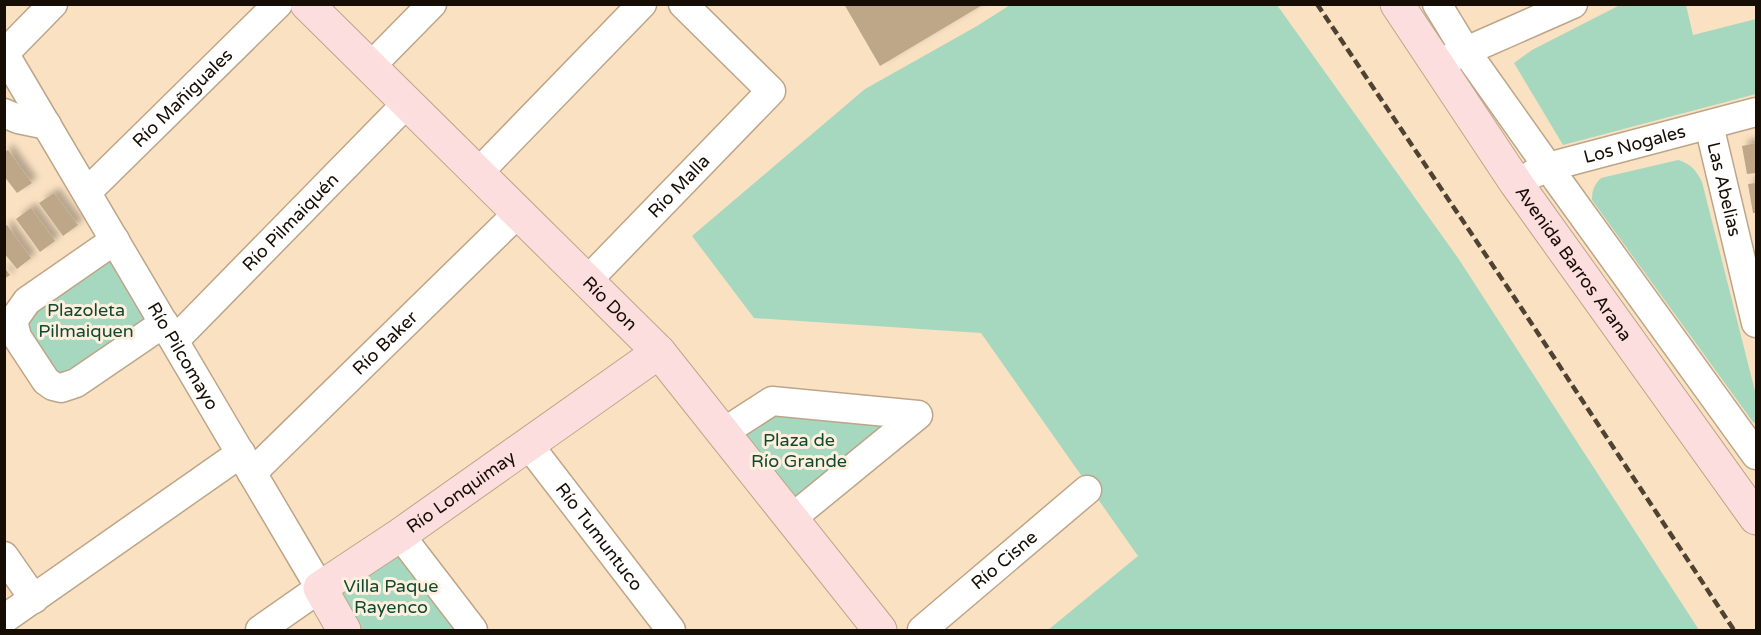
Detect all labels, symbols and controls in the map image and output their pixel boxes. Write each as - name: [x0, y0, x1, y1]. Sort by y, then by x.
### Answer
- street label: Río Mañiguales: [128, 44, 237, 152]
- street label: Los Nogales: [1581, 120, 1688, 168]
- street label: Las Abelias: [1702, 140, 1746, 239]
- street label: Río Malla: [643, 150, 714, 222]
- street label: Río Pilmaiquén: [238, 168, 343, 276]
- street label: Avenida Barros Arana: [1511, 182, 1637, 345]
- street label: Río Don: [578, 272, 642, 335]
- street label: Río Pilcomayo: [143, 298, 223, 414]
- park label: Plazoleta Pilmaiquen: [38, 299, 134, 342]
- street label: Río Baker: [348, 306, 422, 380]
- park label: Plaza de Río Grande: [751, 429, 847, 472]
- street label: Río Lonquimay: [402, 446, 520, 538]
- street label: Río Tumuntuco: [551, 478, 648, 595]
- street label: Río Cisne: [967, 526, 1042, 594]
- park label: Villa Paque Rayenco: [344, 575, 438, 618]

